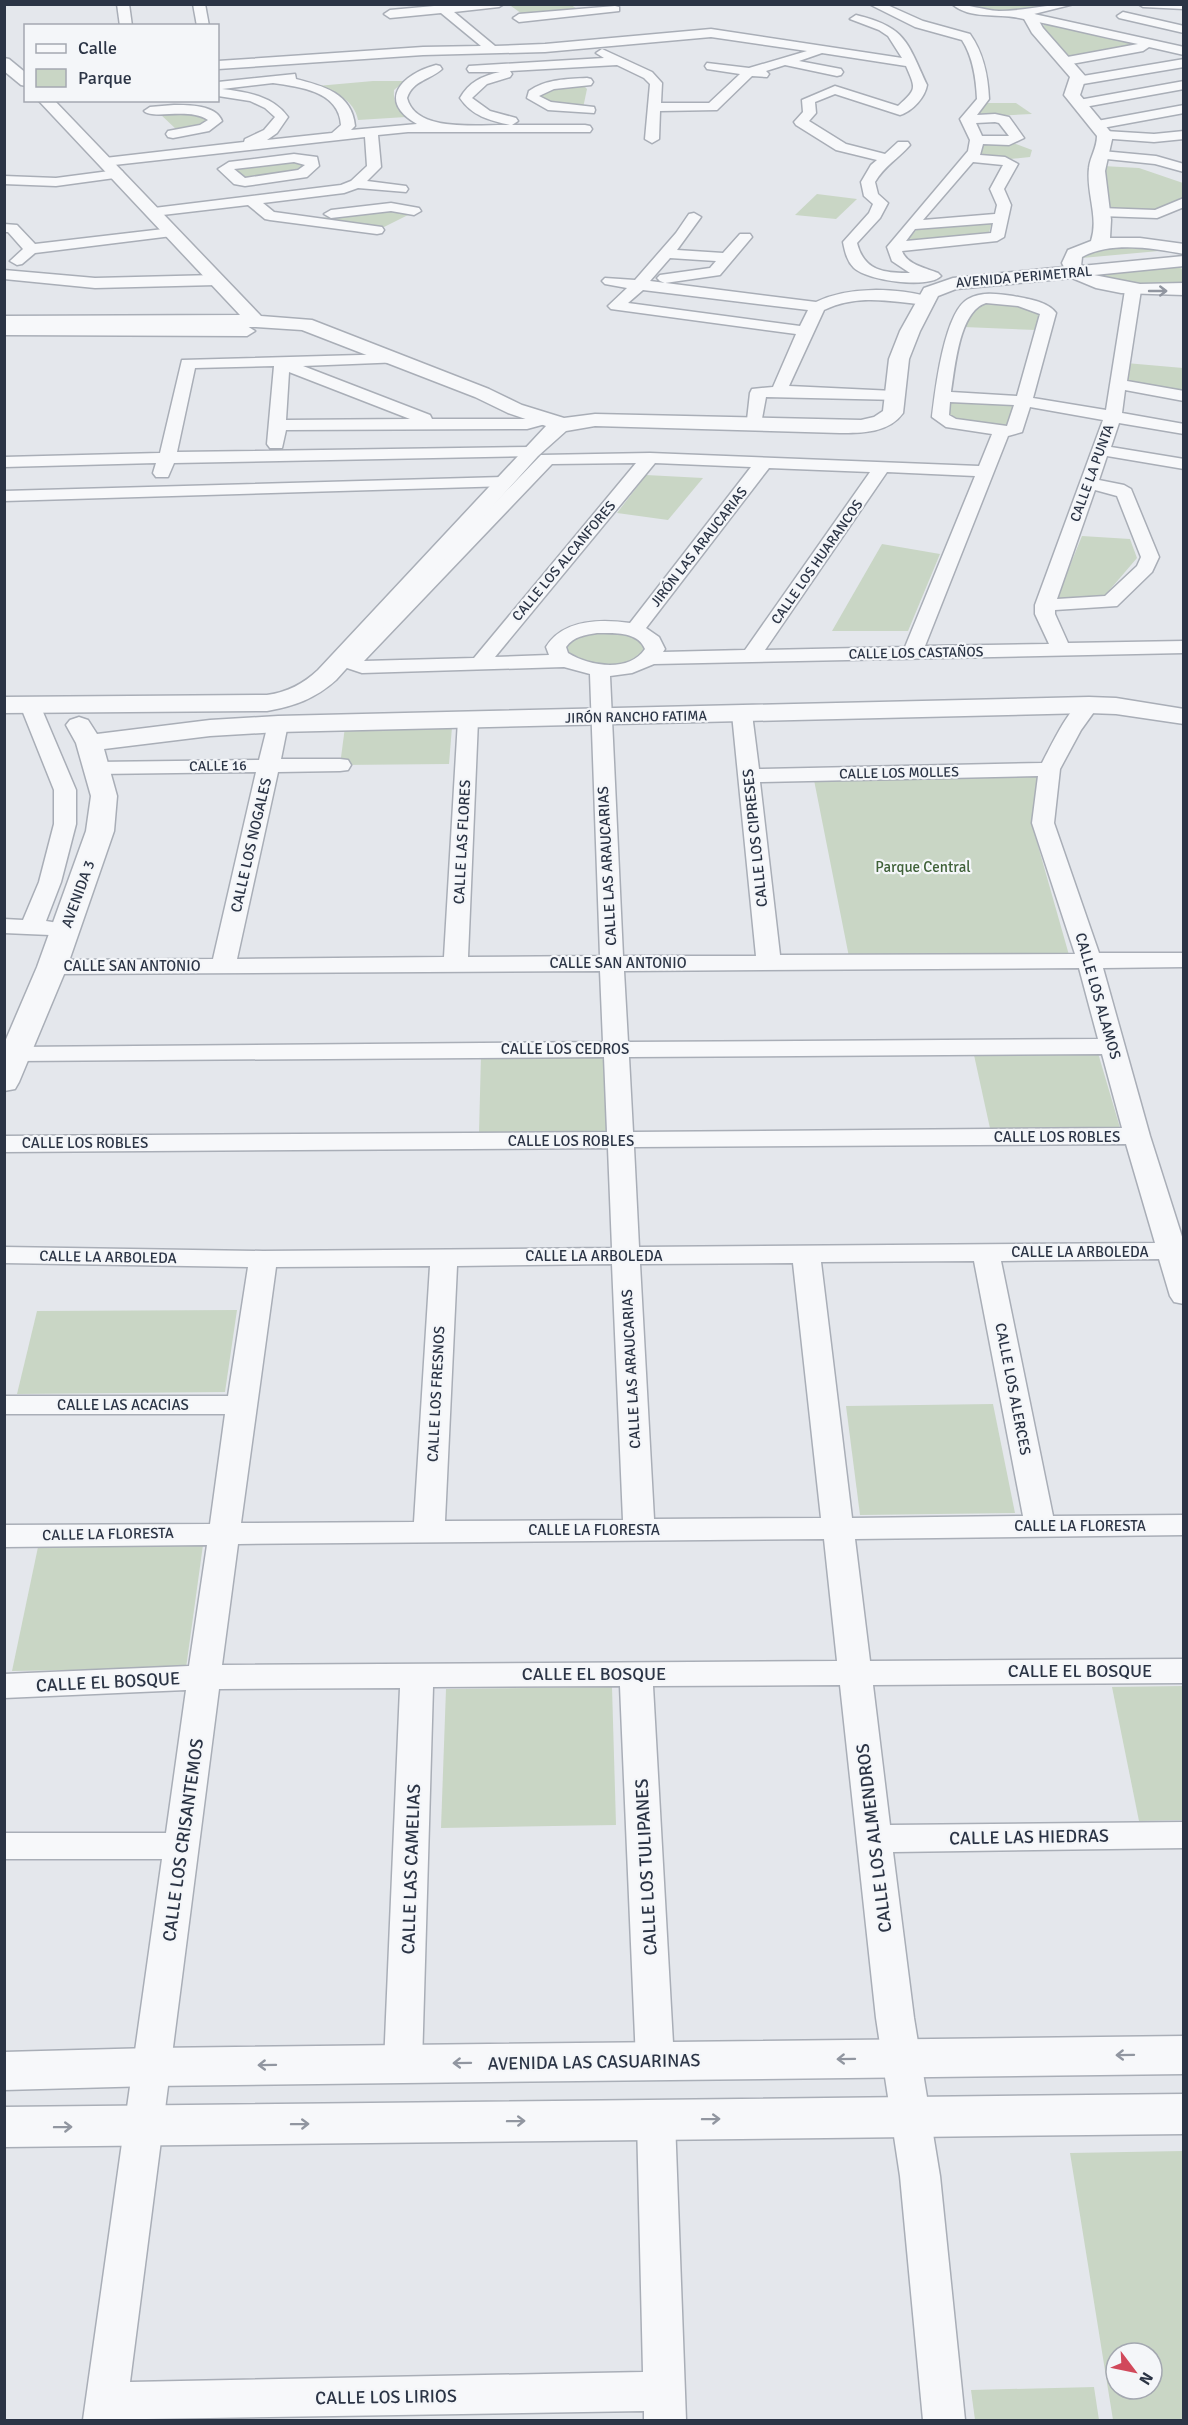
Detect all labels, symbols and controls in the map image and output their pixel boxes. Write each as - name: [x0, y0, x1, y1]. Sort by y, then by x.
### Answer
- legend: [24, 24, 219, 102]
- text: Calle: [78, 37, 117, 59]
- text: Parque: [78, 67, 132, 89]
- street label: AVENIDA PERIMETRAL: [955, 263, 1093, 291]
- one-way arrow: [1148, 285, 1168, 297]
- street label: CALLE LA PUNTA: [1066, 421, 1118, 524]
- street label: JIRÓN LAS ARAUCARIAS: [647, 484, 751, 610]
- street label: CALLE LOS HUARANCOS: [768, 496, 867, 628]
- street label: CALLE LOS ALCANFORES: [509, 497, 619, 625]
- street label: CALLE LOS CASTAÑOS: [848, 643, 984, 663]
- street label: JIRÓN RANCHO FATIMA: [565, 707, 708, 727]
- street label: CALLE 16: [189, 757, 247, 775]
- street label: CALLE LOS MOLLES: [839, 763, 959, 783]
- street label: CALLE LOS CIPRESES: [739, 768, 771, 908]
- street label: CALLE LOS NOGALES: [227, 776, 275, 914]
- street label: CALLE LAS FLORES: [450, 779, 474, 905]
- street label: CALLE LAS ARAUCARIAS: [594, 786, 620, 946]
- street label: AVENIDA 3: [58, 858, 98, 930]
- park label: Parque Central: [875, 858, 971, 876]
- street label: CALLE LOS ALAMOS: [1071, 931, 1125, 1061]
- street label: CALLE SAN ANTONIO: [549, 954, 687, 972]
- street label: CALLE SAN ANTONIO: [63, 957, 201, 975]
- street label: CALLE LOS CEDROS: [501, 1040, 629, 1058]
- street label: CALLE LOS ROBLES: [994, 1128, 1120, 1146]
- street label: CALLE LOS ROBLES: [508, 1132, 634, 1150]
- street label: CALLE LOS ROBLES: [22, 1134, 148, 1152]
- street label: CALLE LA ARBOLEDA: [1011, 1243, 1149, 1261]
- street label: CALLE LA ARBOLEDA: [39, 1247, 177, 1267]
- street label: CALLE LA ARBOLEDA: [525, 1247, 663, 1265]
- street label: CALLE LAS ARAUCARIAS: [618, 1289, 644, 1449]
- street label: CALLE LOS ALERCES: [991, 1321, 1035, 1457]
- street label: CALLE LOS FRESNOS: [423, 1325, 449, 1463]
- street label: CALLE LAS ACACIAS: [57, 1396, 189, 1414]
- street label: CALLE LA FLORESTA: [1014, 1517, 1146, 1535]
- street label: CALLE LA FLORESTA: [528, 1521, 660, 1539]
- street label: CALLE LA FLORESTA: [42, 1524, 174, 1544]
- street label: CALLE EL BOSQUE: [1008, 1660, 1152, 1682]
- street label: CALLE EL BOSQUE: [522, 1663, 666, 1685]
- street label: CALLE EL BOSQUE: [35, 1667, 181, 1697]
- street label: CALLE LOS CRISANTEMOS: [158, 1737, 208, 1943]
- street label: CALLE LOS ALMENDROS: [851, 1742, 897, 1934]
- street label: CALLE LOS TULIPANES: [630, 1778, 662, 1956]
- street label: CALLE LAS CAMELIAS: [397, 1783, 425, 1955]
- street label: CALLE LAS HIEDRAS: [949, 1825, 1109, 1849]
- street label: AVENIDA LAS CASUARINAS: [488, 2049, 700, 2075]
- one-way arrow: [1116, 2049, 1136, 2061]
- one-way arrow: [837, 2053, 857, 2064]
- one-way arrow: [453, 2057, 473, 2069]
- one-way arrow: [258, 2060, 278, 2071]
- one-way arrow: [700, 2113, 720, 2125]
- one-way arrow: [505, 2116, 525, 2127]
- one-way arrow: [289, 2118, 309, 2130]
- one-way arrow: [52, 2121, 72, 2132]
- north arrow: [1104, 2341, 1164, 2401]
- text: N: [1134, 2368, 1157, 2388]
- street label: CALLE LOS LIRIOS: [315, 2385, 457, 2409]

